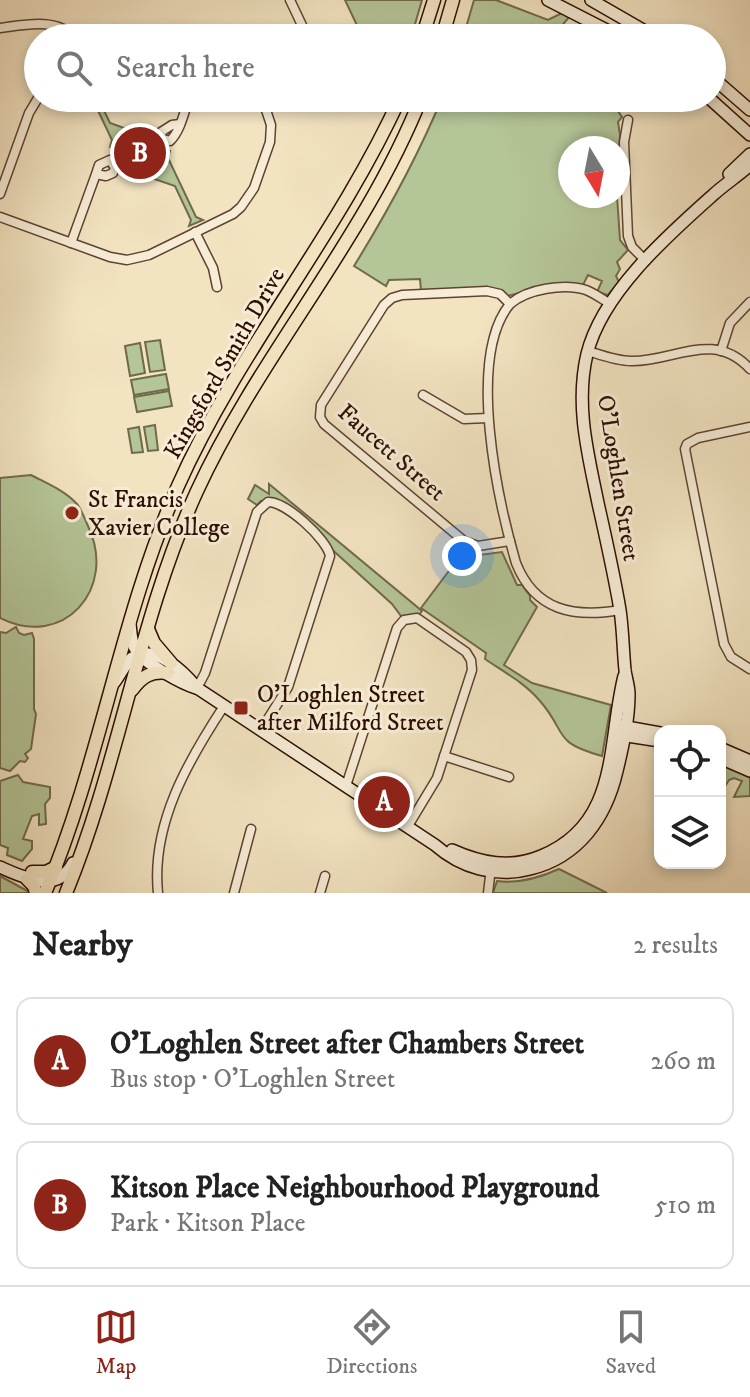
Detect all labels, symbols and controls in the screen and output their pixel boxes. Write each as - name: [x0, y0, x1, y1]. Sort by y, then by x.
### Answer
- search box: [24, 24, 726, 112]
- icon: search: [52, 46, 96, 90]
- text: Search here: [116, 50, 255, 87]
- pin: B: [114, 123, 166, 183]
- north arrow: [558, 136, 630, 208]
- street label: Kingsford Smith Drive: [158, 262, 292, 465]
- street label: O'Loghlen Street: [590, 393, 646, 564]
- street label: Faucett Street: [331, 398, 452, 508]
- place label: St Francis Xavier College: [88, 485, 230, 543]
- marker: St Francis Xavier College: [63, 504, 81, 522]
- your location: [442, 536, 482, 576]
- place label: O'Loghlen Street after Milford Street: [257, 680, 444, 738]
- marker: O'Loghlen Street after Milford Street: [232, 699, 250, 717]
- map controls: [654, 725, 726, 869]
- button: locate: [654, 725, 726, 797]
- pin: A: [358, 772, 410, 832]
- button: layers: [654, 797, 726, 869]
- text: Nearby: [32, 924, 133, 966]
- text: 2 results: [633, 929, 718, 962]
- text: O'Loghlen Street after Chambers Street: [110, 1026, 584, 1063]
- text: A: [52, 1045, 68, 1078]
- text: 260 m: [651, 1045, 716, 1078]
- text: Bus stop · O'Loghlen Street: [110, 1063, 395, 1096]
- text: Kitson Place Neighbourhood Playground: [110, 1170, 599, 1207]
- text: B: [52, 1189, 68, 1222]
- text: 510 m: [655, 1189, 716, 1222]
- text: Park · Kitson Place: [110, 1207, 305, 1240]
- tab: Map: [94, 1305, 138, 1380]
- tab: Directions: [326, 1305, 417, 1380]
- tab: Saved: [605, 1305, 656, 1380]

